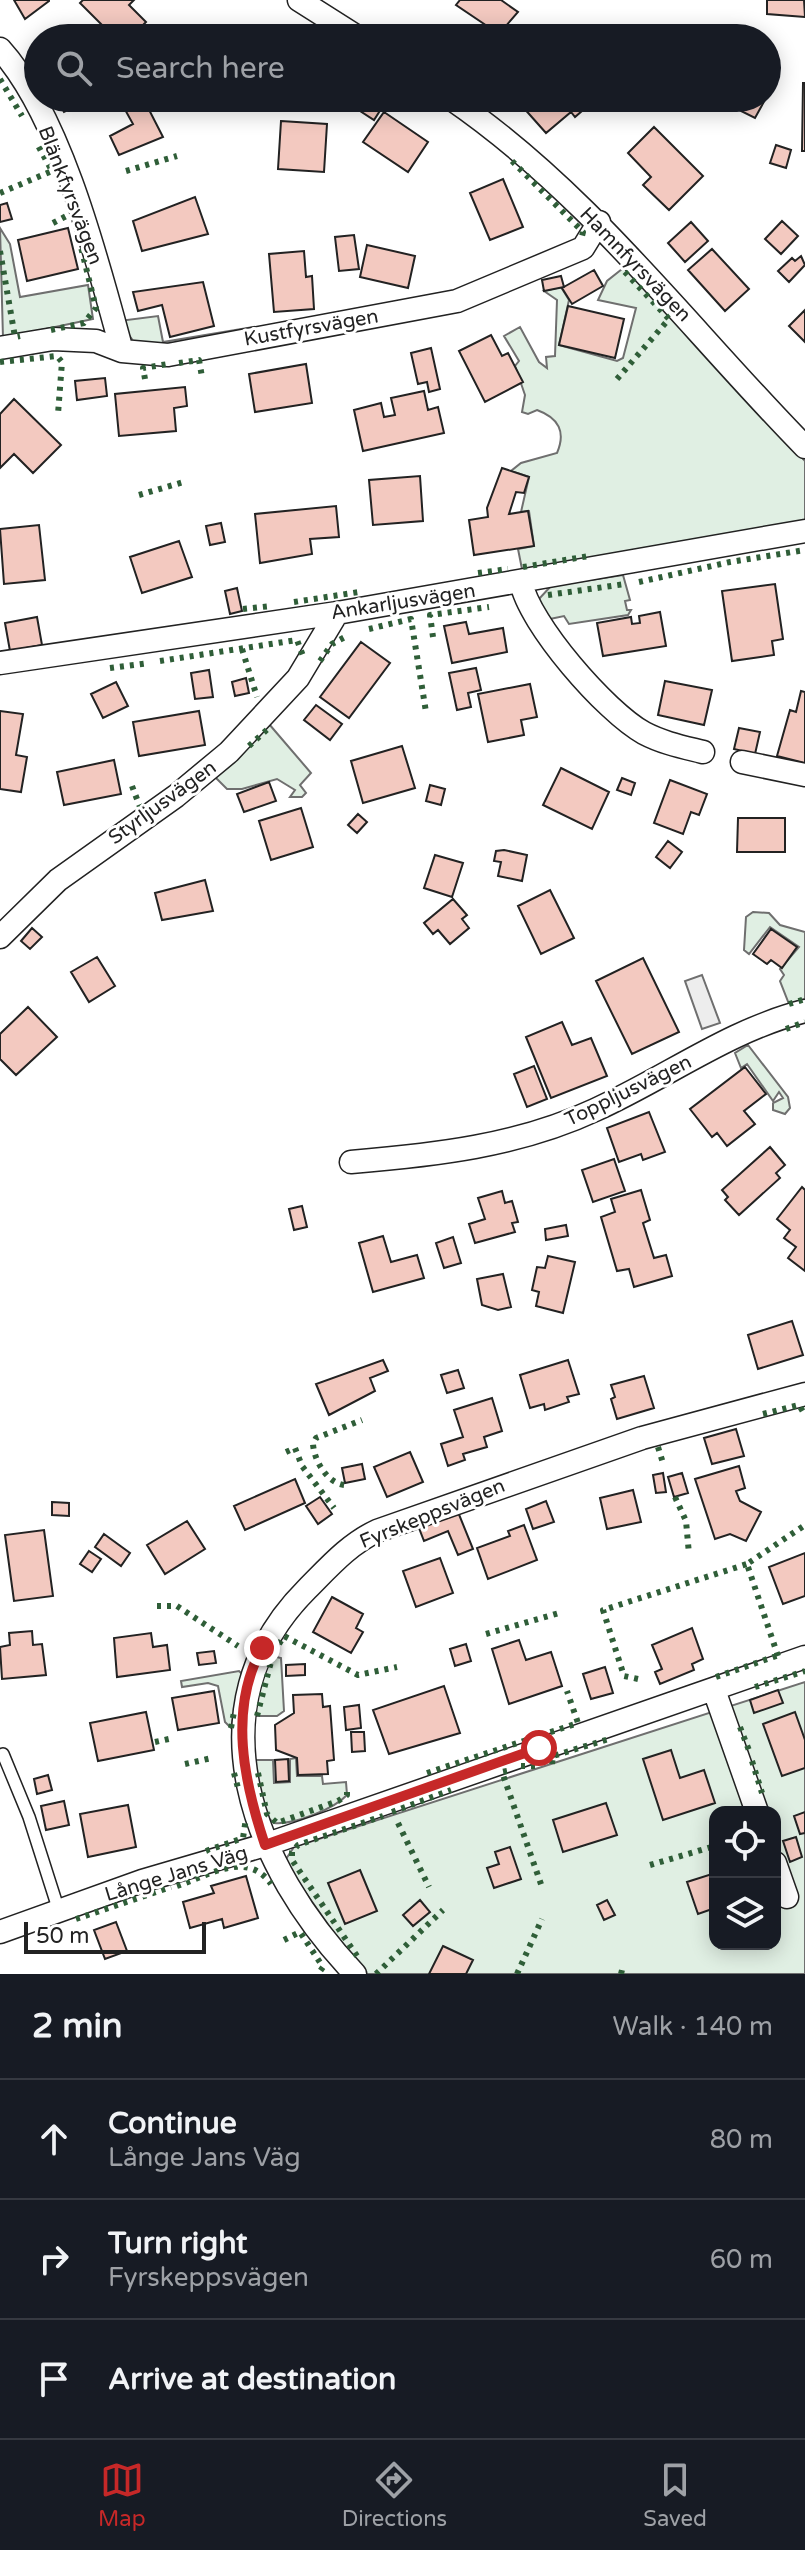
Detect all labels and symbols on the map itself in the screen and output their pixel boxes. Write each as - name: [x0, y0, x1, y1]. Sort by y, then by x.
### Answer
- street label: Blänkfyrsvägen: [33, 123, 108, 268]
- street label: Hamnfyrsvägen: [575, 202, 696, 327]
- street label: Kustfyrsvägen: [242, 304, 380, 352]
- street label: Ankarljusvägen: [329, 579, 477, 625]
- street label: Styrljusvägen: [104, 756, 221, 850]
- street label: Toppljusvägen: [561, 1050, 696, 1132]
- street label: Fyrskeppsvägen: [356, 1474, 508, 1554]
- route end: [244, 1630, 280, 1666]
- route start: [521, 1730, 557, 1766]
- street label: Långe Jans Väg: [102, 1841, 251, 1907]
- scale bar: [24, 1918, 206, 1954]

